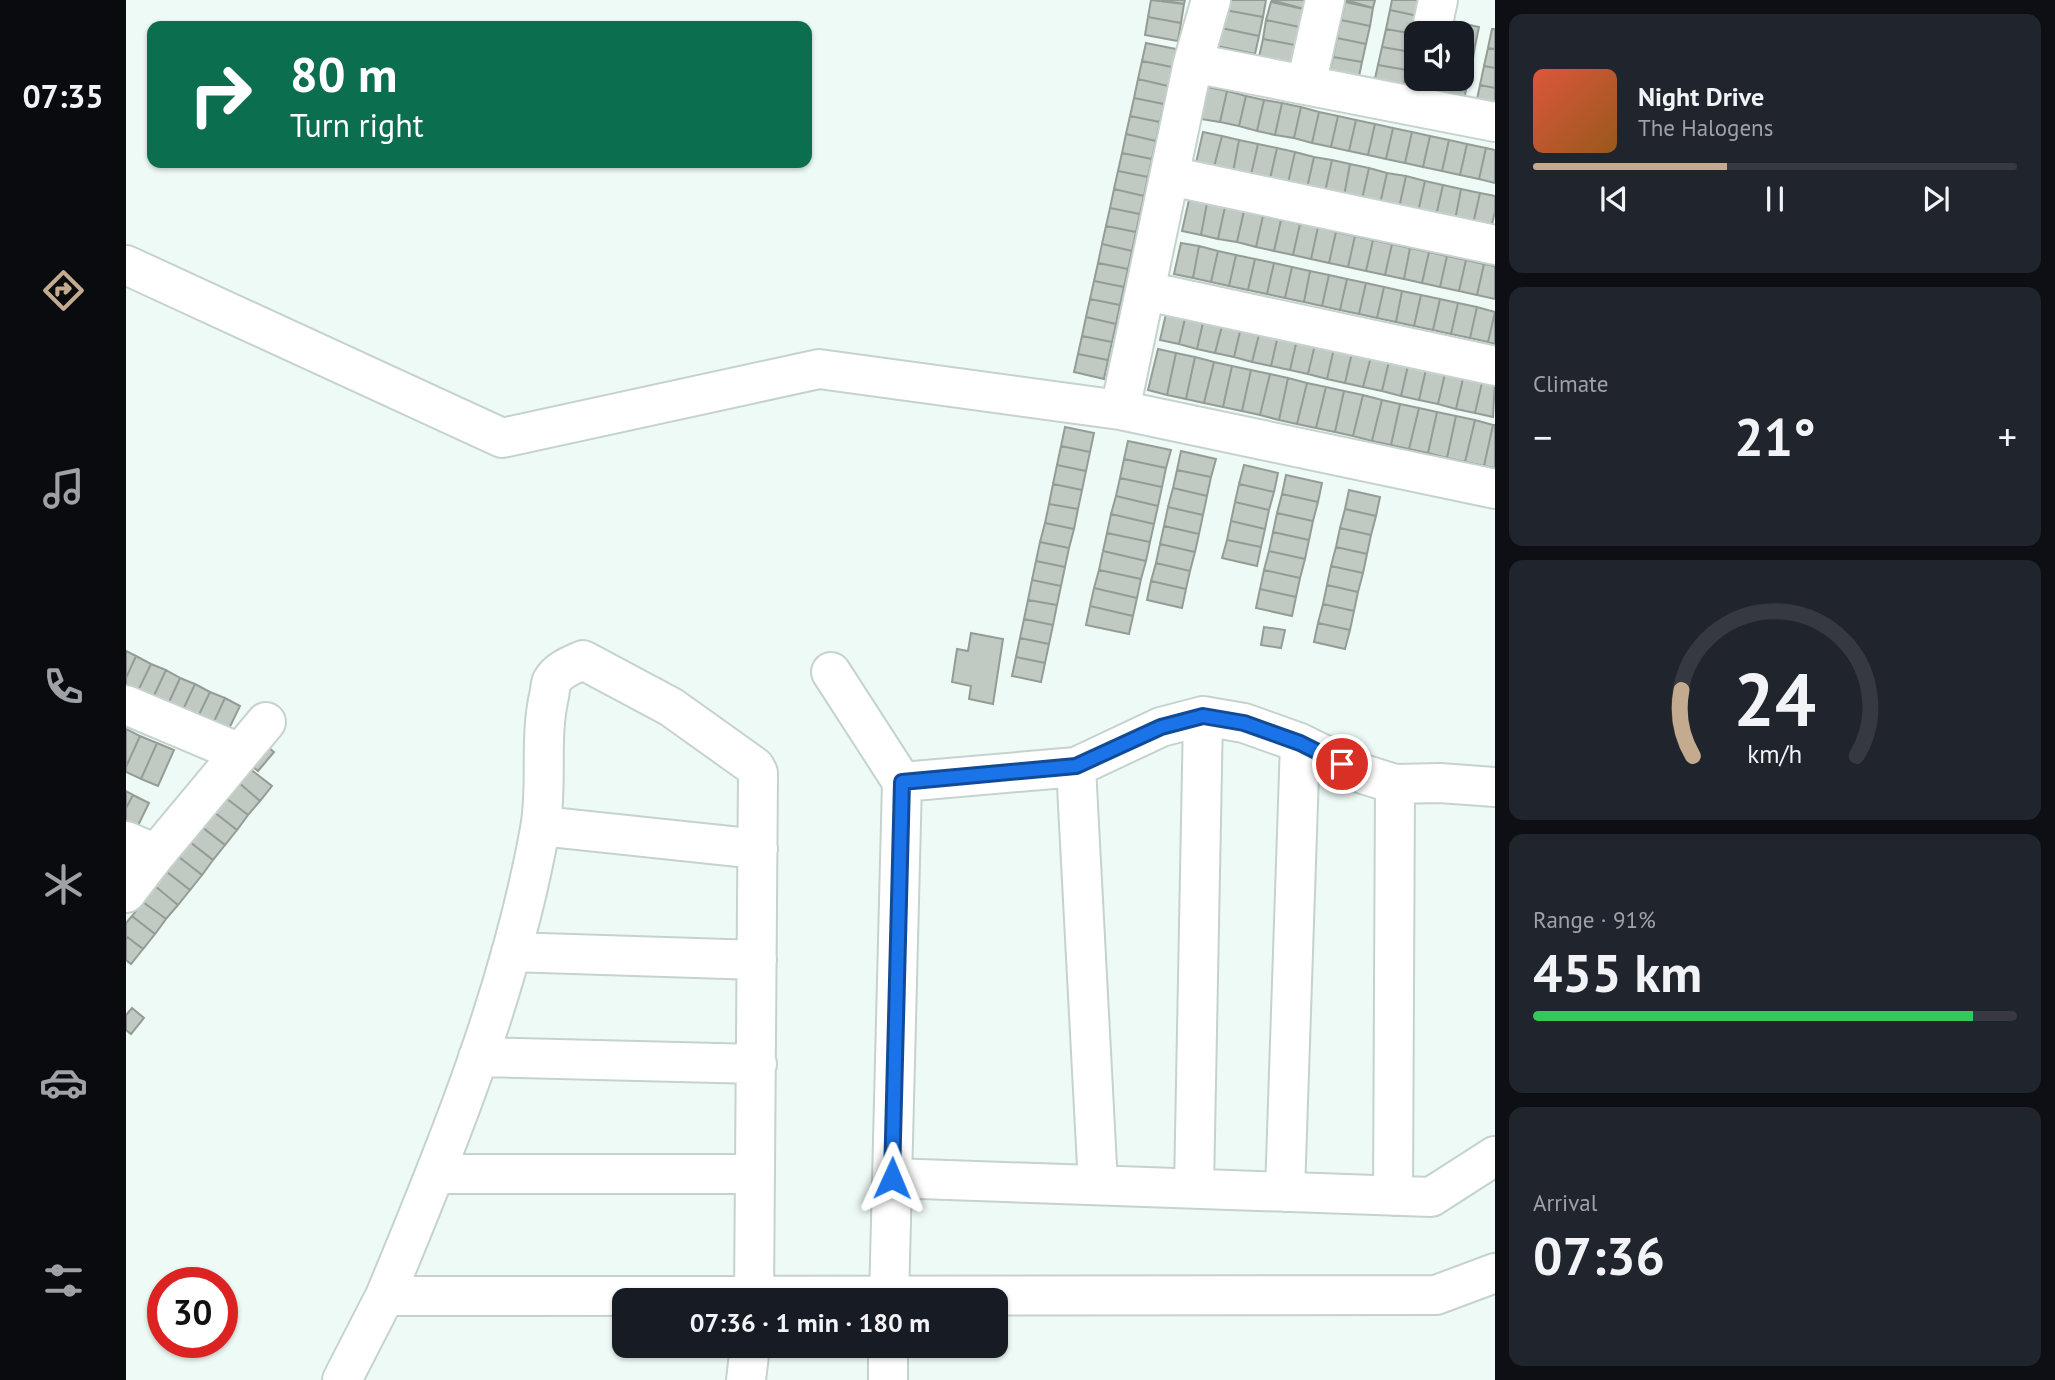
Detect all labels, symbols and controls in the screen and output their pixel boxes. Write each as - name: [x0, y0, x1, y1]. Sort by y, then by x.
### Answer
- map controls: [1404, 21, 1474, 91]
- button: sound: [1404, 21, 1474, 91]
- text: 80 m: [290, 42, 397, 106]
- icon: right: [175, 49, 266, 140]
- text: 07:35: [22, 75, 104, 117]
- text: Night Drive: [1638, 80, 1764, 113]
- text: Turn right: [290, 104, 424, 146]
- text: The Halogens: [1638, 113, 1773, 142]
- icon: previous: [1595, 180, 1633, 218]
- icon: pause: [1756, 180, 1794, 218]
- icon: next: [1917, 180, 1955, 218]
- icon: directions: [39, 266, 88, 315]
- text: Climate: [1533, 369, 1608, 398]
- text: 21°: [1734, 403, 1816, 470]
- text: −: [1533, 412, 1552, 461]
- text: +: [1998, 412, 2017, 461]
- icon: music: [39, 464, 88, 513]
- text: 24: [1734, 652, 1816, 746]
- icon: phone: [39, 662, 88, 711]
- pin: [1312, 734, 1372, 794]
- text: km/h: [1748, 738, 1802, 770]
- icon: arrive: [1323, 745, 1361, 783]
- icon: climate: [39, 860, 88, 909]
- text: Range · 91%: [1533, 905, 1656, 934]
- text: 455 km: [1533, 939, 1702, 1006]
- icon: car: [39, 1058, 88, 1107]
- position arrow: [855, 1141, 929, 1215]
- text: Arrival: [1533, 1188, 1597, 1217]
- text: 07:36: [1533, 1222, 1665, 1289]
- icon: filters: [39, 1256, 88, 1305]
- speed limit sign: 30: [147, 1267, 238, 1358]
- text: 07:36 · 1 min · 180 m: [690, 1306, 930, 1339]

